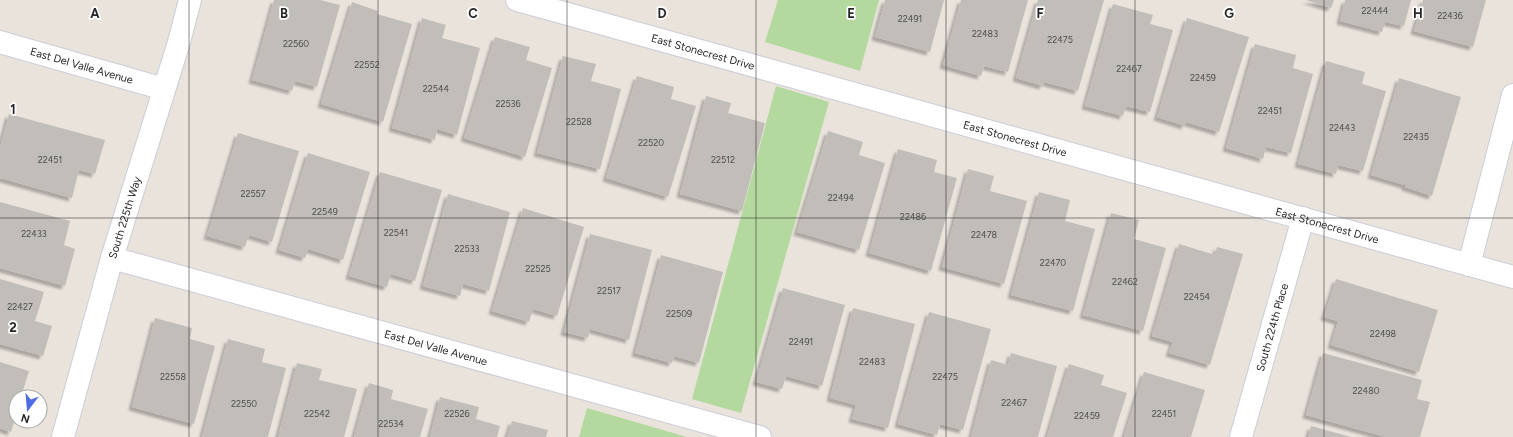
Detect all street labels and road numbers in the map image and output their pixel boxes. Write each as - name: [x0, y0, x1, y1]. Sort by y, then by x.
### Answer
- street label: East Stonecrest Drive: [650, 31, 756, 72]
- street label: East Del Valle Avenue: [29, 44, 135, 86]
- street label: East Stonecrest Drive: [962, 118, 1068, 159]
- street label: South 225th Way: [106, 175, 143, 260]
- street label: East Stonecrest Drive: [1274, 205, 1380, 246]
- street label: South 224th Place: [1253, 282, 1291, 373]
- street label: East Del Valle Avenue: [383, 327, 489, 368]

